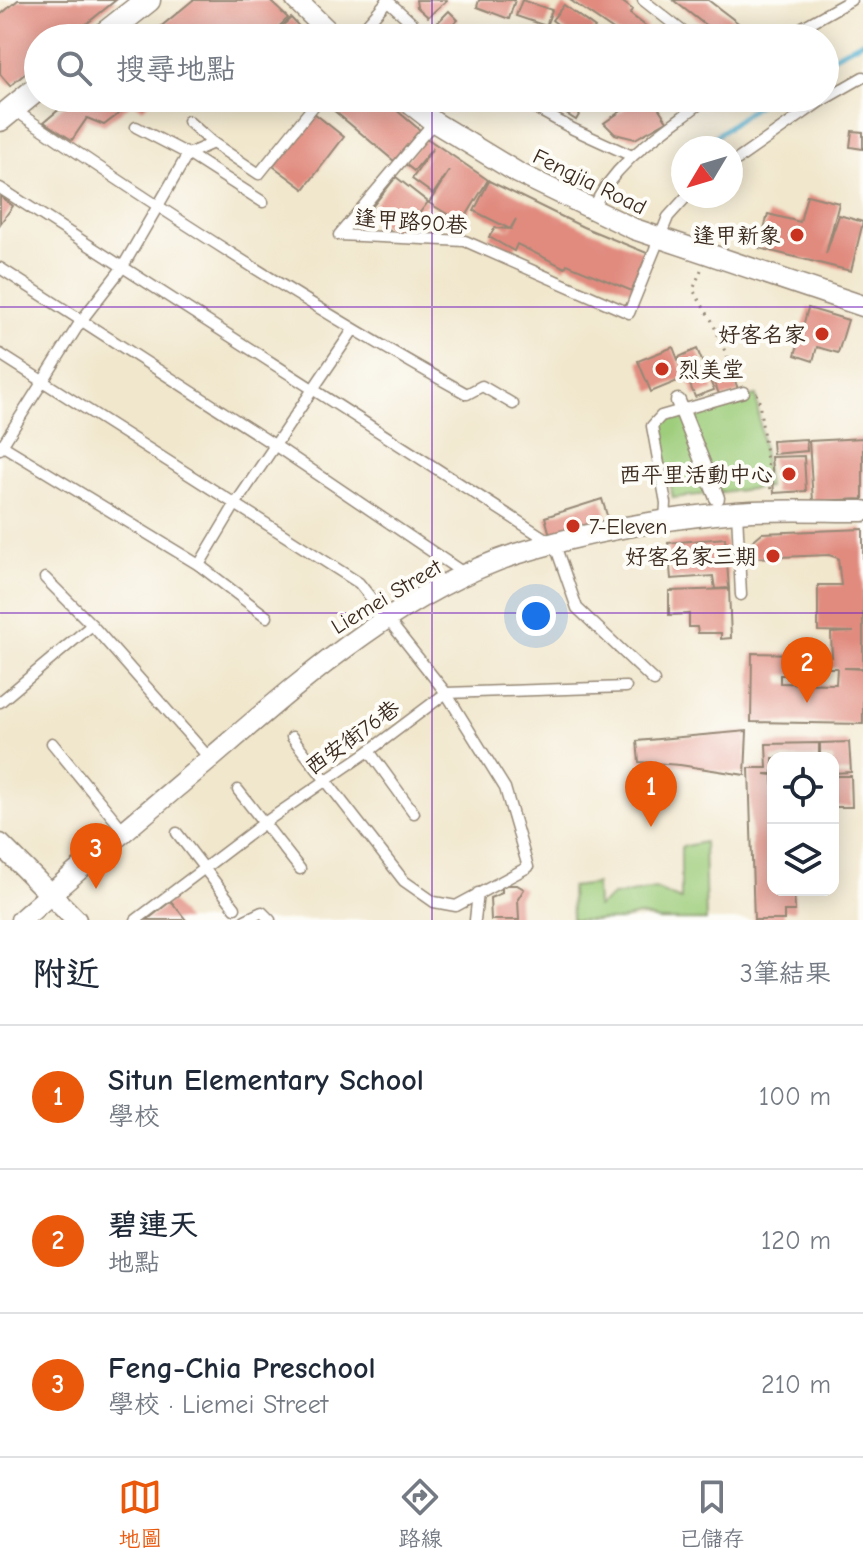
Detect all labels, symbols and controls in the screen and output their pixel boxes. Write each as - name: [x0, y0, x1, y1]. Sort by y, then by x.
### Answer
- search box: [24, 24, 839, 112]
- icon: search: [52, 46, 96, 90]
- text: 搜尋地點: [116, 52, 236, 87]
- north arrow: [671, 136, 743, 208]
- street label: Fengjia Road: [529, 143, 650, 220]
- street label: 逢甲路90巷: [354, 205, 468, 239]
- place label: 逢甲新象: [693, 223, 781, 249]
- marker: 逢甲新象: [788, 226, 806, 244]
- place label: 好客名家: [718, 322, 806, 348]
- marker: 好客名家: [813, 325, 831, 343]
- place label: 烈美堂: [678, 357, 744, 383]
- marker: 烈美堂: [653, 360, 671, 378]
- place label: 西平里活動中心: [619, 462, 773, 488]
- marker: 西平里活動中心: [780, 465, 798, 483]
- place label: 7-Eleven: [589, 514, 668, 540]
- marker: 7-Eleven: [564, 517, 582, 535]
- place label: 好客名家三期: [625, 544, 757, 570]
- marker: 好客名家三期: [764, 547, 782, 565]
- street label: Liemei Street: [327, 554, 447, 640]
- your location: [516, 596, 556, 636]
- pin: 2: [781, 637, 833, 703]
- street label: 西安街76巷: [300, 695, 405, 781]
- map controls: [767, 752, 839, 896]
- button: locate: [767, 752, 839, 824]
- pin: 1: [625, 761, 677, 827]
- pin: 3: [70, 823, 122, 889]
- button: layers: [767, 824, 839, 896]
- text: 附近: [32, 954, 100, 994]
- text: 3筆結果: [740, 959, 831, 989]
- text: Situn Elementary School: [108, 1063, 424, 1098]
- text: 1: [53, 1082, 63, 1112]
- text: 100 m: [759, 1082, 831, 1112]
- text: 學校: [108, 1102, 160, 1132]
- text: 碧連天: [108, 1208, 198, 1243]
- text: 2: [52, 1226, 64, 1256]
- text: 120 m: [761, 1226, 831, 1256]
- text: 地點: [108, 1248, 160, 1278]
- text: Feng-Chia Preschool: [108, 1351, 376, 1386]
- text: 3: [52, 1370, 64, 1400]
- text: 210 m: [761, 1370, 831, 1400]
- text: 學校 · Liemei Street: [108, 1390, 328, 1420]
- tab: 地圖: [118, 1475, 162, 1552]
- tab: 路線: [398, 1475, 443, 1552]
- tab: 已儲存: [679, 1475, 745, 1552]

